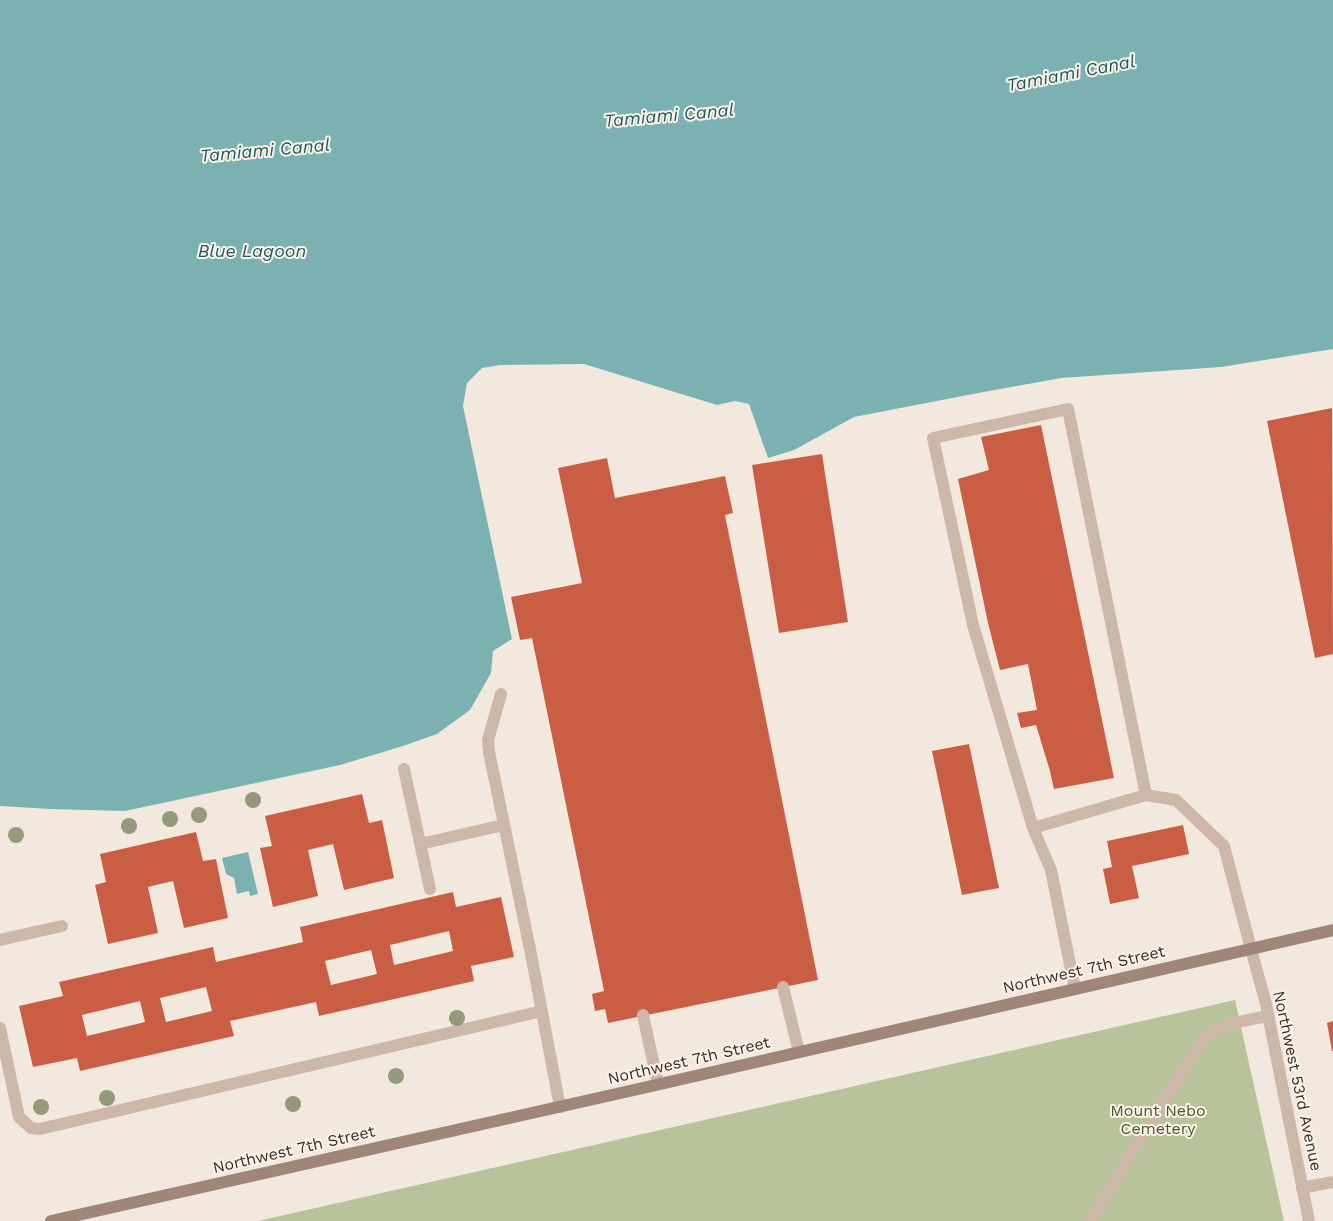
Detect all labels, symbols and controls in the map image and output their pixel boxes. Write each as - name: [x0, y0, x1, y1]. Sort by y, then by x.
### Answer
- water label: Tamiami Canal: [1005, 51, 1137, 97]
- water label: Tamiami Canal: [603, 100, 735, 132]
- water label: Tamiami Canal: [199, 135, 331, 167]
- water label: Blue Lagoon: [198, 241, 306, 263]
- street label: Northwest 7th Street: [1001, 942, 1167, 998]
- street label: Northwest 53rd Avenue: [1269, 989, 1325, 1173]
- street label: Northwest 7th Street: [606, 1033, 772, 1089]
- park label: Mount Nebo Cemetery: [1110, 1101, 1206, 1139]
- street label: Northwest 7th Street: [211, 1122, 377, 1178]

